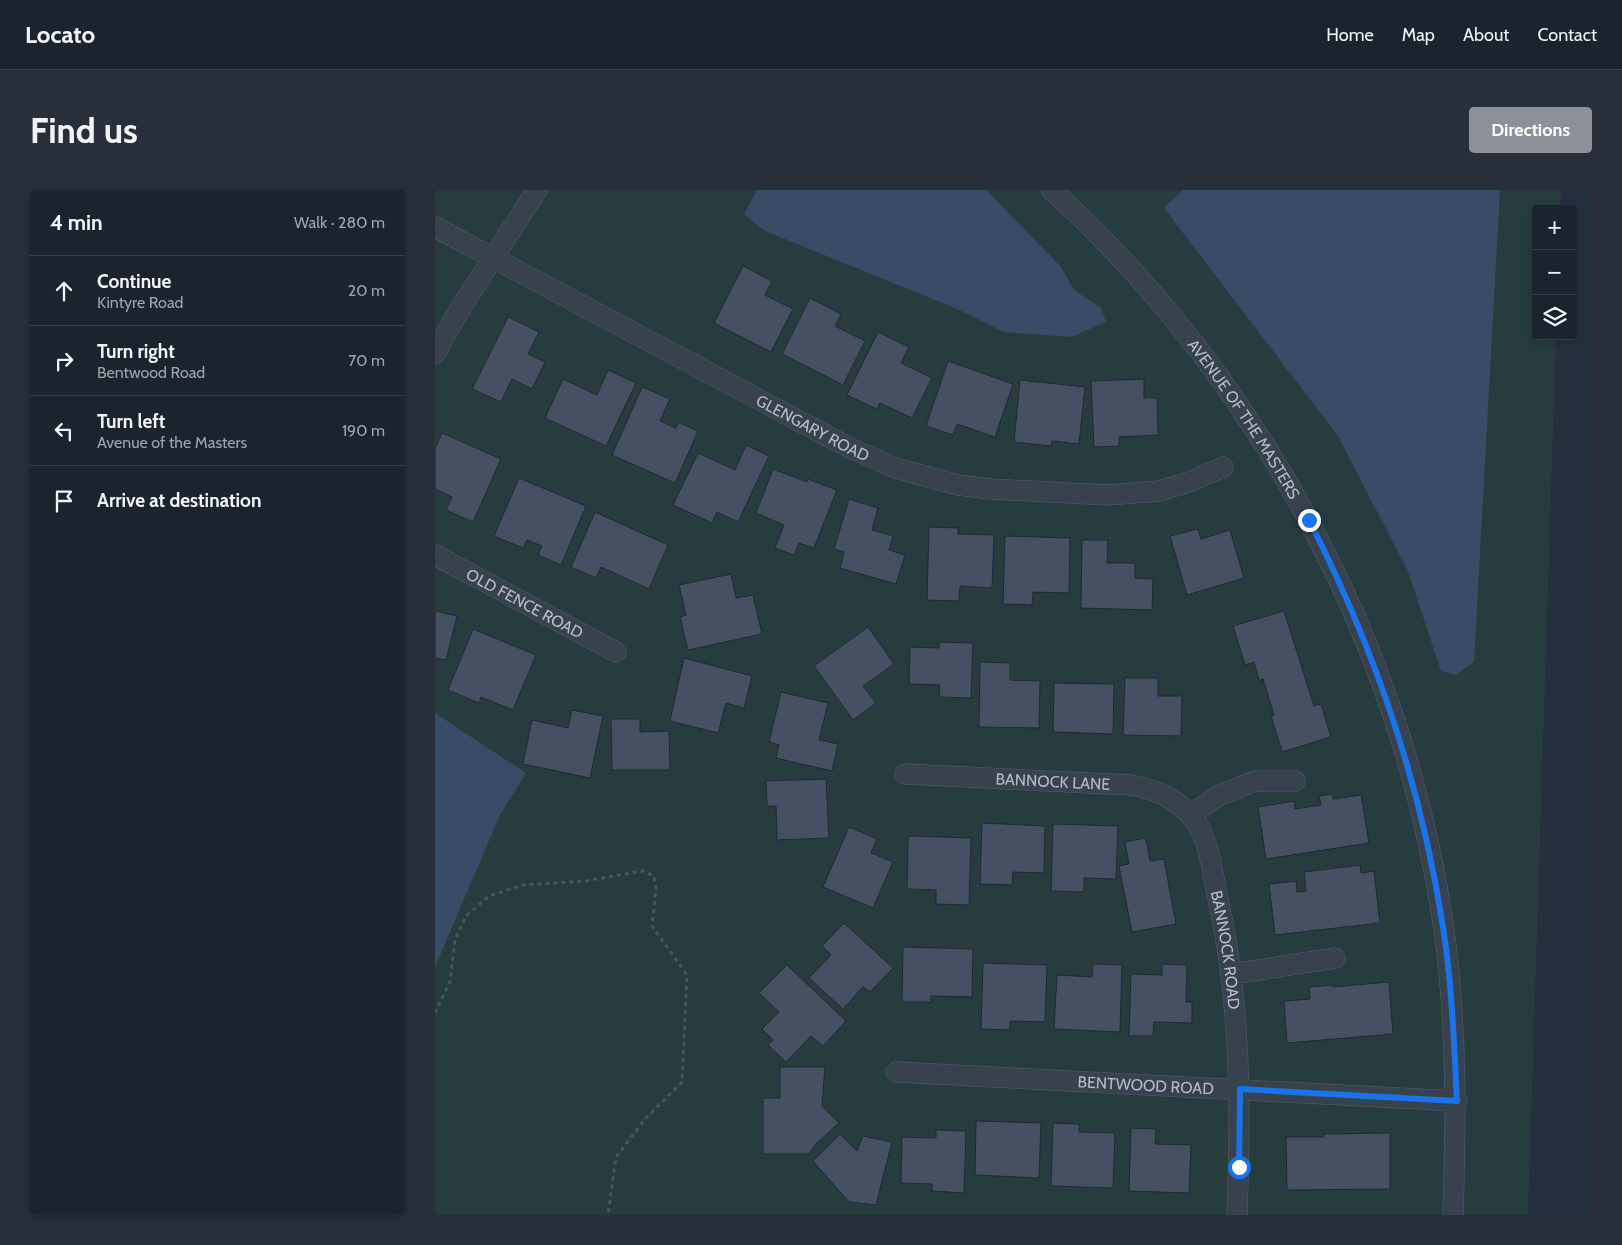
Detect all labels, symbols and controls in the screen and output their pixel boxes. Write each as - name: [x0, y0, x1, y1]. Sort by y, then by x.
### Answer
- text: Locato: [25, 20, 95, 49]
- text: Home: [1326, 24, 1374, 46]
- text: Map: [1402, 24, 1435, 46]
- text: About: [1463, 24, 1509, 46]
- text: Contact: [1537, 24, 1597, 46]
- button: Directions: [1469, 107, 1592, 153]
- text: Find us: [30, 109, 138, 152]
- map controls: [1532, 205, 1577, 340]
- button: +: [1532, 205, 1577, 250]
- text: 4 min: [50, 210, 103, 235]
- text: Walk · 280 m: [294, 213, 385, 232]
- button: −: [1532, 250, 1577, 295]
- text: Continue: [97, 270, 171, 293]
- icon: ahead: [50, 277, 78, 305]
- text: 20 m: [348, 281, 385, 300]
- text: Kintyre Road: [97, 293, 183, 312]
- button: layers: [1532, 295, 1577, 340]
- street label: AVENUE OF THE MASTERS: [1184, 335, 1304, 502]
- text: Turn right: [97, 340, 175, 363]
- icon: right: [50, 347, 78, 375]
- text: 70 m: [348, 351, 385, 370]
- text: Bentwood Road: [97, 363, 205, 382]
- street label: GLENGARY ROAD: [753, 390, 872, 465]
- text: Turn left: [97, 410, 165, 433]
- icon: left: [50, 417, 78, 445]
- text: 190 m: [342, 421, 385, 440]
- text: Avenue of the Masters: [97, 433, 247, 452]
- icon: arrive: [50, 487, 78, 515]
- text: Arrive at destination: [97, 489, 261, 512]
- route end: [1298, 509, 1321, 532]
- street label: OLD FENCE ROAD: [463, 564, 587, 642]
- street label: BANNOCK LANE: [995, 769, 1111, 793]
- street label: BANNOCK ROAD: [1207, 889, 1244, 1010]
- street label: BENTWOOD ROAD: [1077, 1072, 1214, 1098]
- route start: [1228, 1156, 1251, 1179]

